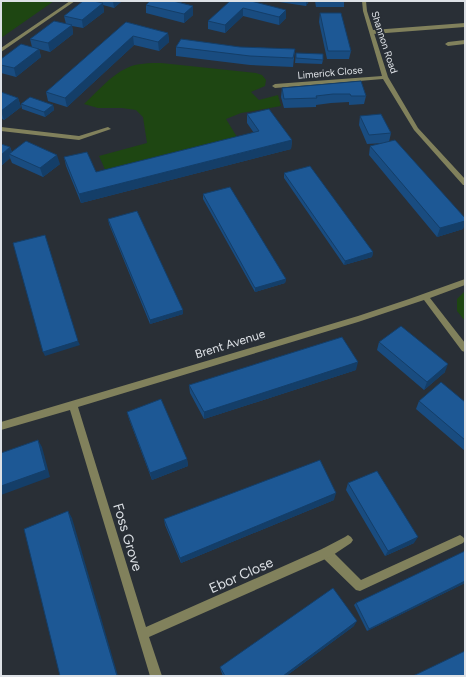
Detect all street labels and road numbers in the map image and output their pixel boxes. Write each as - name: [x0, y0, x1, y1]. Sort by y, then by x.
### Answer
- street label: Shannon Road: [368, 9, 401, 75]
- street label: Limerick Close: [297, 63, 364, 82]
- street label: Brent Avenue: [193, 327, 267, 361]
- street label: Foss Grove: [109, 501, 146, 574]
- street label: Ebor Close: [207, 554, 276, 597]

